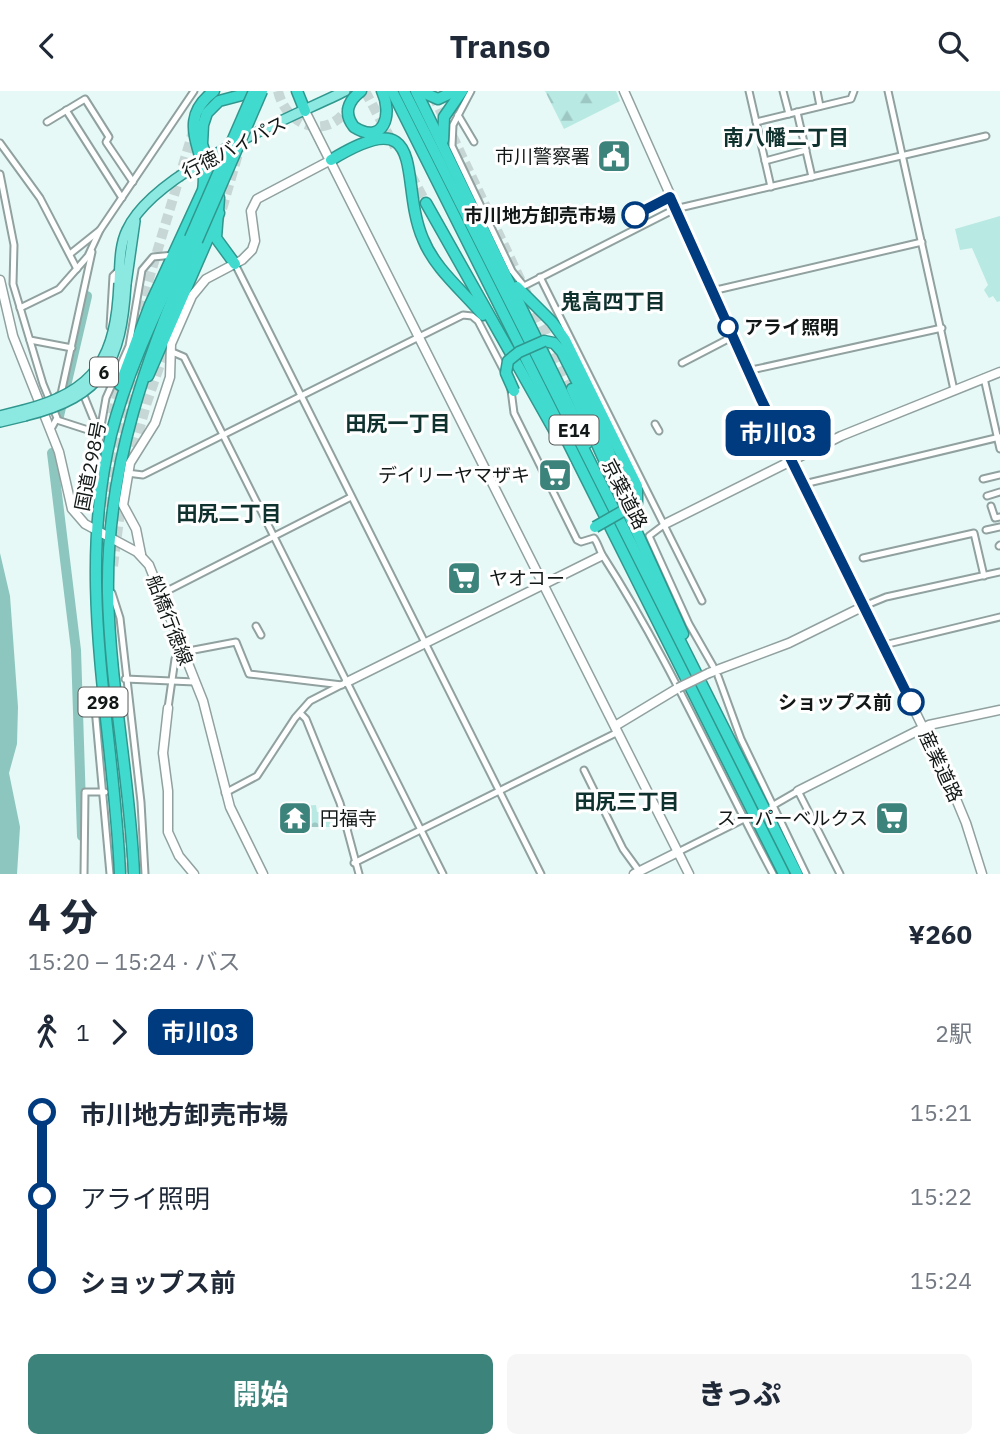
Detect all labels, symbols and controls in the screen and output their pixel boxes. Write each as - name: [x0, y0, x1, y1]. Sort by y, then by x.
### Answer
- text: Transo: [449, 25, 551, 67]
- icon: back: [28, 27, 66, 65]
- icon: search: [934, 27, 972, 65]
- street label: 行徳バイパス: [178, 111, 290, 183]
- district label: 南八幡二丁目: [723, 123, 849, 151]
- public building icon: 市川警察署: [595, 137, 633, 175]
- place label: 市川警察署: [495, 144, 590, 168]
- marker: 市川地方卸売市場: [622, 202, 648, 228]
- place label: 市川地方卸売市場: [464, 203, 616, 227]
- district label: 鬼高四丁目: [561, 287, 666, 315]
- place label: アライ照明: [744, 315, 839, 339]
- marker: アライ照明: [718, 317, 738, 337]
- road number: 6: [90, 358, 118, 387]
- district label: 田尻一丁目: [346, 409, 451, 437]
- line badge: 市川03: [729, 410, 827, 456]
- road number: E14: [550, 415, 598, 445]
- text: 市川03: [740, 417, 816, 449]
- street label: 国道298号: [70, 419, 110, 513]
- street label: 京葉道路: [597, 455, 653, 533]
- supermarket icon: デイリーヤマザキ: [536, 456, 574, 494]
- place label: デイリーヤマザキ: [378, 463, 530, 487]
- district label: 田尻二丁目: [177, 499, 282, 527]
- supermarket icon: ヤオコー: [445, 559, 483, 597]
- place label: ヤオコー: [489, 566, 565, 590]
- street label: 船橋行徳線: [142, 571, 198, 669]
- road number: 298: [78, 687, 128, 717]
- marker: ショップス前: [898, 689, 924, 715]
- place label: ショップス前: [778, 690, 892, 714]
- street label: 産業道路: [914, 726, 968, 806]
- district label: 田尻三丁目: [575, 787, 680, 815]
- temple icon: 円福寺: [276, 799, 314, 837]
- supermarket icon: スーパーベルクス: [873, 799, 911, 837]
- place label: 円福寺: [320, 806, 377, 830]
- place label: スーパーベルクス: [717, 806, 868, 830]
- text: 4 分: [28, 892, 98, 941]
- text: ¥260: [908, 917, 972, 951]
- text: 15:20 – 15:24 · バス: [28, 946, 241, 976]
- icon: walk: [28, 1013, 66, 1051]
- icon: forward: [100, 1013, 138, 1051]
- text: 市川03: [162, 1016, 239, 1048]
- text: 1: [76, 1017, 90, 1047]
- text: 2駅: [935, 1018, 972, 1048]
- text: 市川地方卸売市場: [80, 1097, 288, 1131]
- text: 15:21: [910, 1097, 972, 1127]
- text: アライ照明: [80, 1181, 210, 1215]
- text: 15:22: [910, 1181, 972, 1211]
- text: ショップス前: [80, 1265, 236, 1299]
- text: 15:24: [910, 1265, 972, 1295]
- button: 開始: [28, 1354, 493, 1434]
- button: きっぷ: [507, 1354, 972, 1434]

